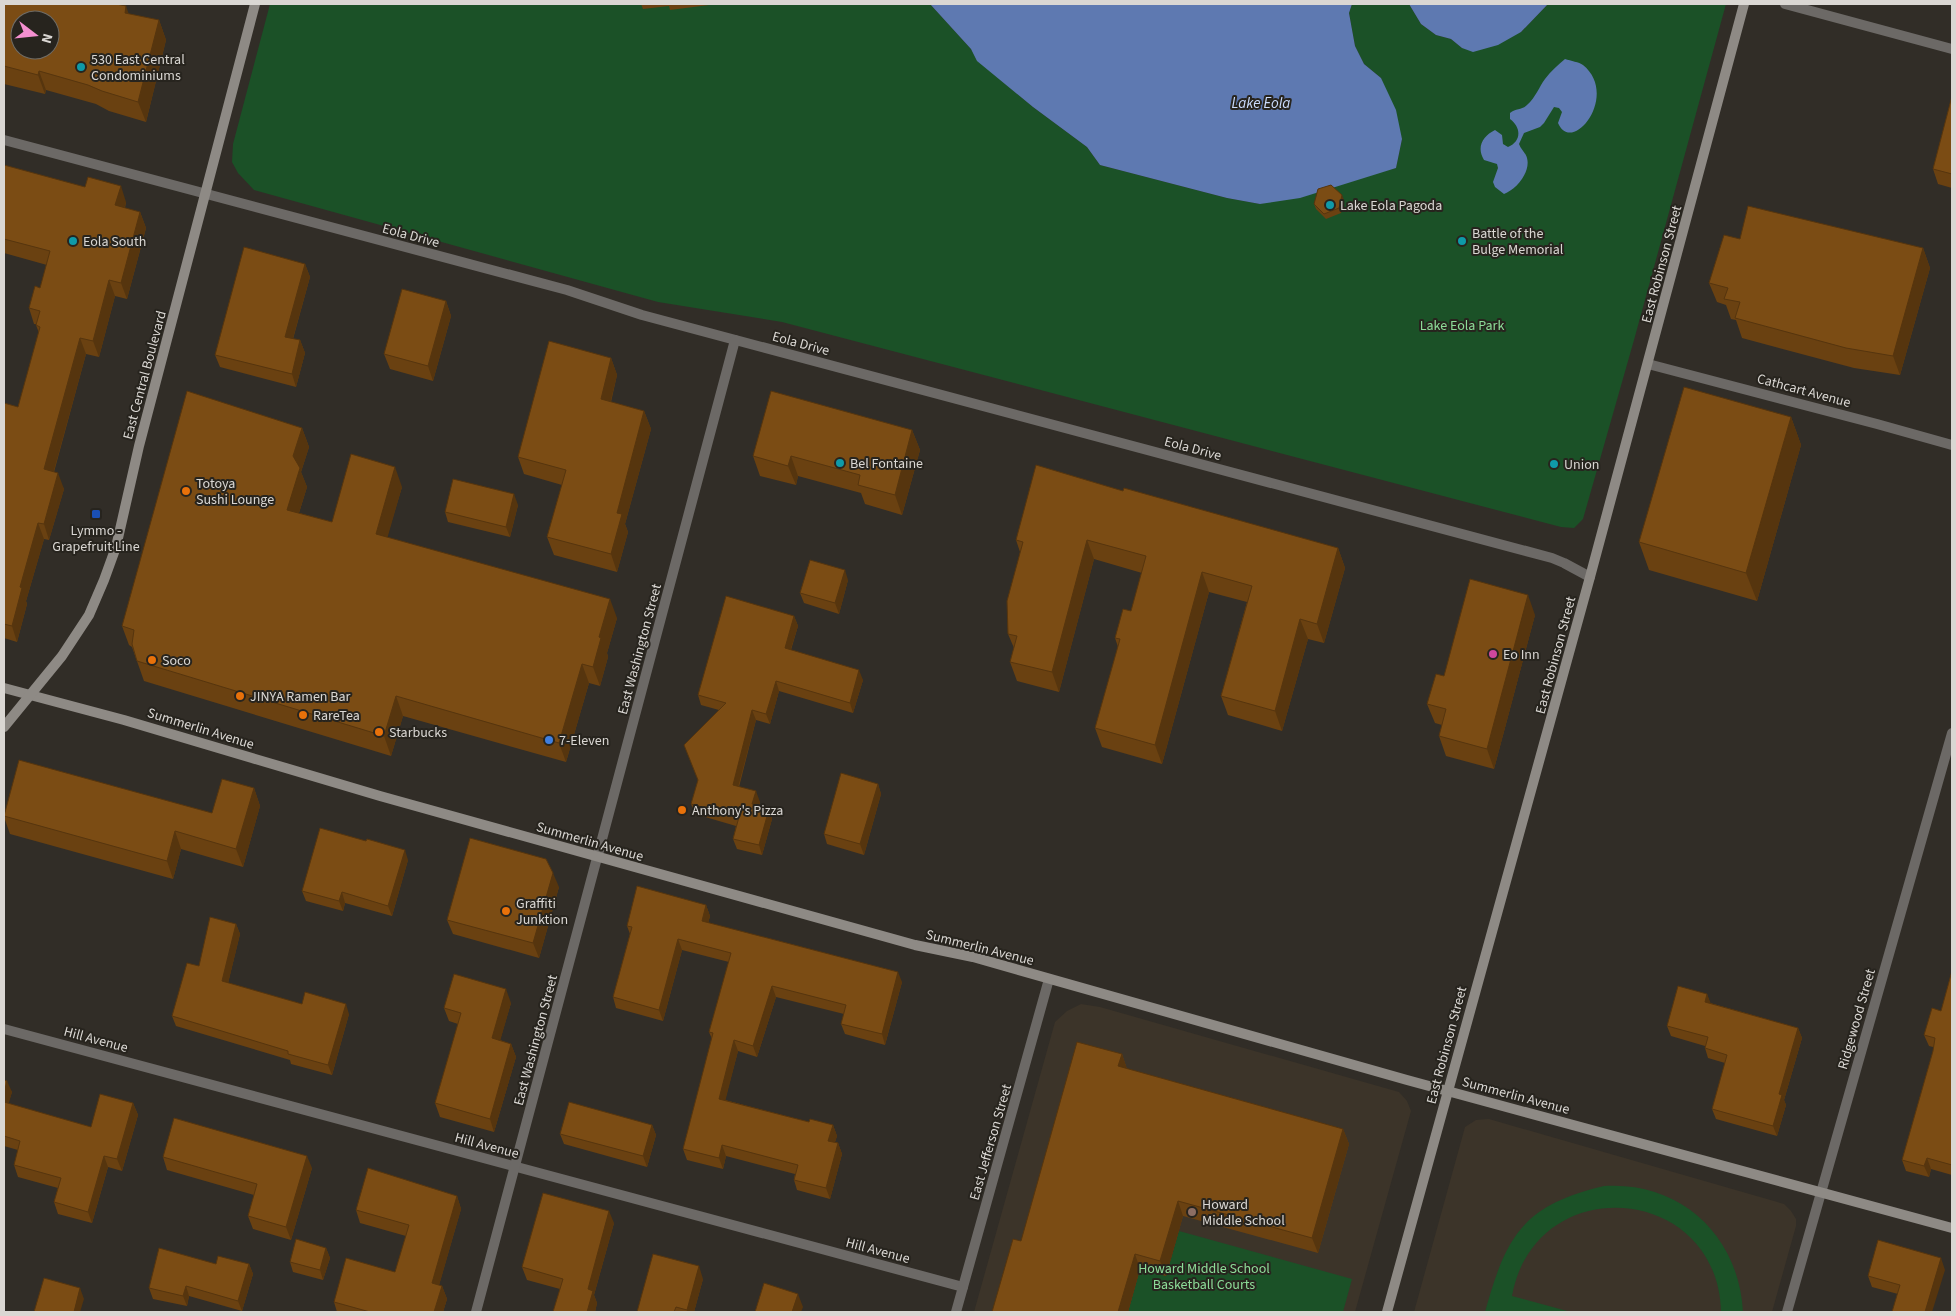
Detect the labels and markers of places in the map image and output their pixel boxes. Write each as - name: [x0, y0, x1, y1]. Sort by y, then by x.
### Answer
- place label: 530 East Central Condominiums: [91, 50, 185, 86]
- marker: 530 East Central Condominiums: [75, 61, 87, 73]
- place label: Lake Eola Pagoda: [1340, 196, 1442, 216]
- marker: Lake Eola Pagoda: [1324, 199, 1336, 211]
- place label: Battle of the Bulge Memorial: [1472, 224, 1564, 260]
- place label: Eola South: [83, 232, 146, 252]
- marker: Eola South: [67, 235, 79, 247]
- marker: Battle of the Bulge Memorial: [1456, 235, 1468, 247]
- place label: Bel Fontaine: [850, 454, 923, 474]
- place label: Union: [1564, 455, 1599, 475]
- marker: Bel Fontaine: [834, 457, 846, 469]
- marker: Union: [1548, 458, 1560, 470]
- place label: Totoya Sushi Lounge: [196, 474, 274, 510]
- marker: Totoya Sushi Lounge: [180, 485, 192, 497]
- marker: Lymmo - Grapefruit Line: [90, 508, 102, 520]
- place label: Lymmo - Grapefruit Line: [52, 521, 140, 557]
- place label: Eo Inn: [1503, 645, 1540, 665]
- marker: Eo Inn: [1487, 648, 1499, 660]
- place label: Soco: [162, 651, 191, 671]
- marker: Soco: [146, 654, 158, 666]
- place label: JINYA Ramen Bar: [250, 687, 351, 707]
- marker: JINYA Ramen Bar: [234, 690, 246, 702]
- place label: RareTea: [313, 706, 360, 726]
- marker: RareTea: [297, 709, 309, 721]
- place label: Starbucks: [389, 723, 447, 743]
- marker: Starbucks: [373, 726, 385, 738]
- place label: 7-Eleven: [559, 731, 609, 751]
- marker: 7-Eleven: [543, 734, 555, 746]
- place label: Anthony's Pizza: [692, 801, 783, 821]
- marker: Anthony's Pizza: [676, 804, 688, 816]
- place label: Graffiti Junktion: [516, 894, 568, 930]
- marker: Graffiti Junktion: [500, 905, 512, 917]
- place label: Howard Middle School: [1202, 1195, 1285, 1231]
- marker: Howard Middle School: [1186, 1206, 1198, 1218]

